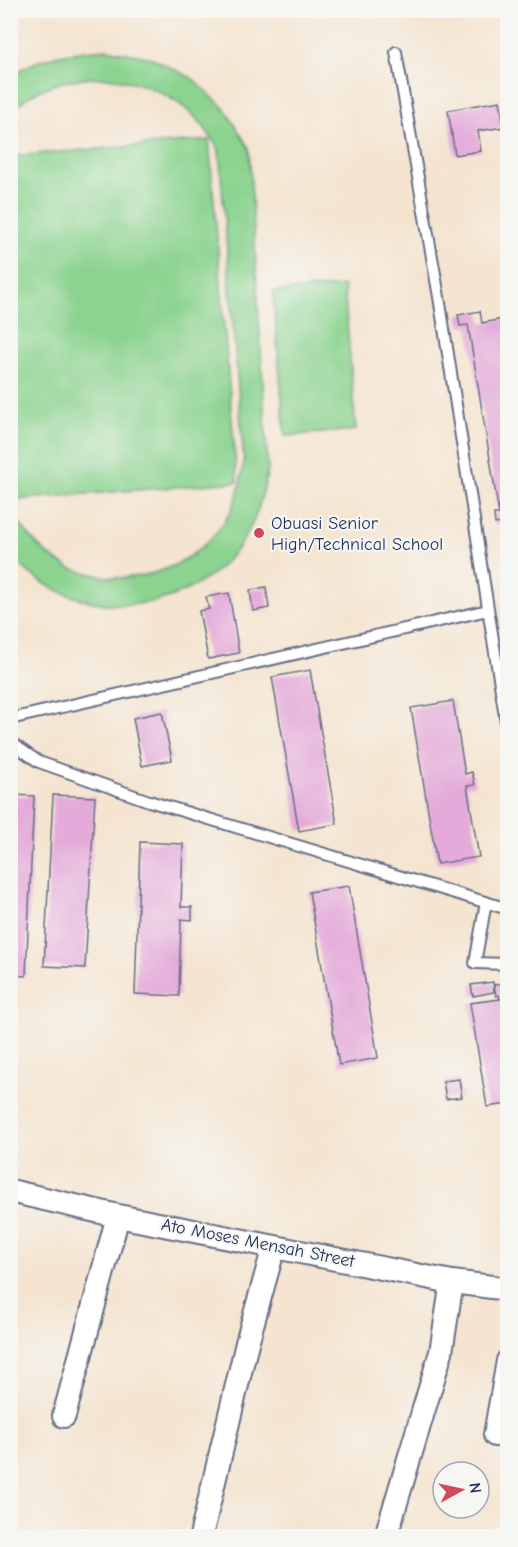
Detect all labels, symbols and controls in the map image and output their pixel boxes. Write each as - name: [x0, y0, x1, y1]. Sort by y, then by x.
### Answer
- place label: Obuasi Senior High/Technical School: [271, 513, 443, 555]
- marker: Obuasi Senior High/Technical School: [252, 526, 266, 540]
- street label: Ato Moses Mensah Street: [160, 1214, 357, 1272]
- north arrow: [431, 1460, 491, 1520]
- text: N: [465, 1482, 485, 1494]

